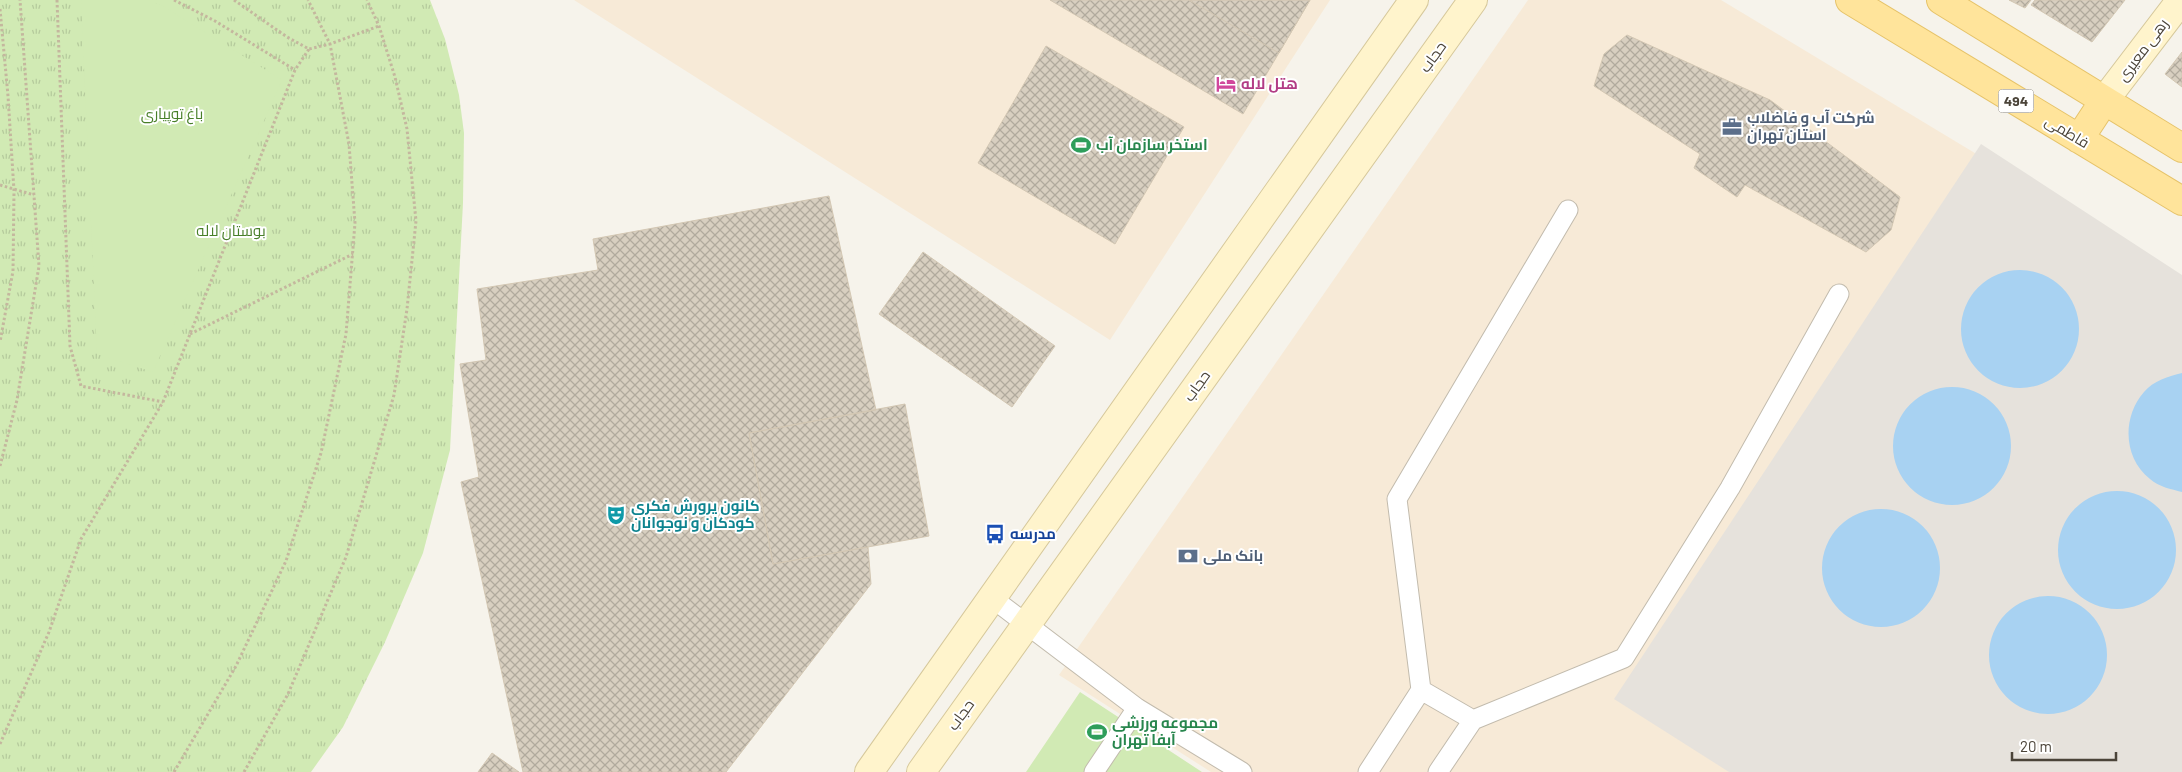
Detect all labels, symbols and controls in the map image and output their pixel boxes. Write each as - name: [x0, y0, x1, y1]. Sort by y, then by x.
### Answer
- street label: رهی معیری: [2113, 15, 2173, 85]
- street label: حجاب: [1415, 38, 1449, 75]
- hotel icon: هتل لاله: [1215, 73, 1237, 95]
- place label: هتل لاله: [1241, 74, 1298, 93]
- road number: 494: [1998, 90, 2034, 112]
- park label: باغ توپیاری: [141, 104, 203, 125]
- place label: شرکت آب و فاضلاب استان تهران: [1747, 108, 1875, 144]
- street label: فاطمی: [2041, 111, 2093, 153]
- office icon: شرکت آب و فاضلاب استان تهران: [1721, 116, 1743, 138]
- sports icon: استخر سازمان آب: [1070, 134, 1092, 156]
- place label: استخر سازمان آب: [1096, 135, 1208, 154]
- park label: بوستان لاله: [196, 221, 266, 241]
- street label: حجاب: [1179, 367, 1213, 404]
- place label: کانون پرورش فکری کودکان و نوجوانان: [631, 496, 760, 532]
- theatre icon: کانون پرورش فکری کودکان و نوجوانان: [605, 504, 627, 526]
- bus stop icon: مدرسه: [984, 523, 1006, 545]
- place label: مدرسه: [1010, 524, 1056, 543]
- bank icon: بانک ملی: [1177, 545, 1199, 567]
- place label: بانک ملی: [1203, 546, 1263, 565]
- street label: حجاب: [943, 696, 977, 733]
- place label: مجموعه ورزشی آبفا تهران: [1112, 713, 1218, 749]
- sports icon: مجموعه ورزشی آبفا تهران: [1086, 721, 1108, 743]
- scale bar: [2012, 730, 2116, 762]
- text: 20 m: [2020, 737, 2052, 755]

